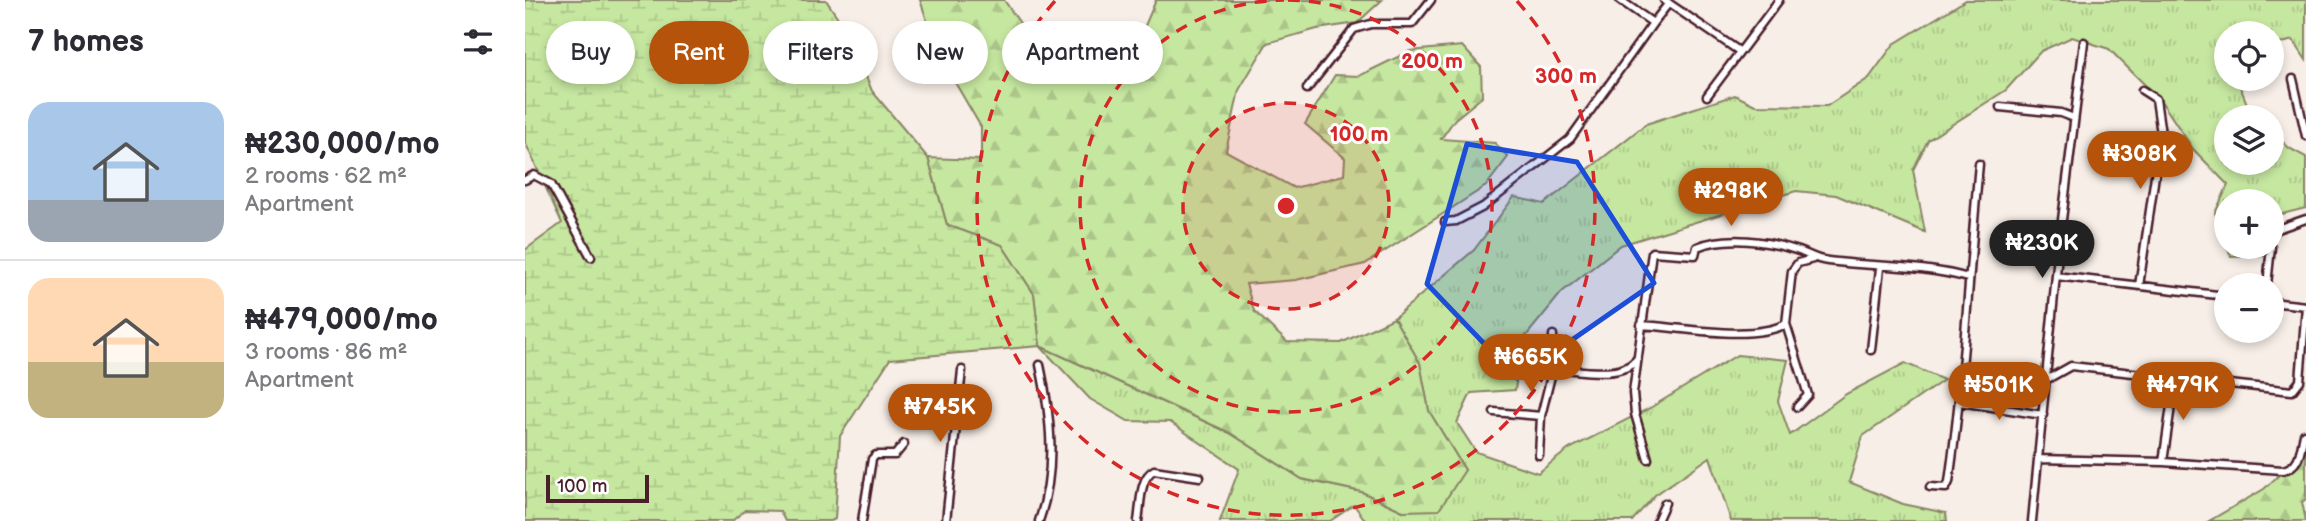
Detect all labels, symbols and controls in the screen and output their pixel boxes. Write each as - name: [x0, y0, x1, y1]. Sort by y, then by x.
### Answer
- chip: Buy: [546, 21, 635, 84]
- chip: Rent: [649, 21, 749, 84]
- chip: Filters: [763, 21, 878, 84]
- chip: New: [892, 21, 988, 84]
- chip: Apartment: [1002, 21, 1163, 84]
- map controls: [2214, 21, 2284, 343]
- button: locate: [2214, 21, 2284, 91]
- icon: filters: [459, 23, 497, 61]
- text: 7 homes: [28, 24, 144, 60]
- text: 200 m: [1401, 49, 1463, 74]
- text: 300 m: [1535, 64, 1597, 89]
- button: layers: [2214, 105, 2284, 175]
- text: 100 m: [1330, 122, 1388, 147]
- text: ₦230,000/mo: [245, 126, 440, 162]
- icon: home: [84, 130, 168, 214]
- pin: ₦308K: [2091, 132, 2189, 191]
- text: ₦308K: [2103, 140, 2177, 168]
- text: 2 rooms · 62 m²: [245, 162, 407, 190]
- pin: ₦298K: [1682, 168, 1780, 228]
- text: ₦298K: [1694, 177, 1768, 205]
- button: +: [2214, 189, 2284, 259]
- text: Apartment: [245, 190, 354, 218]
- centre of rings: [1274, 194, 1298, 218]
- pin: ₦230K: [1993, 220, 2091, 280]
- text: ₦230K: [2005, 229, 2079, 257]
- button: −: [2214, 273, 2284, 343]
- text: ₦479,000/mo: [245, 302, 438, 338]
- icon: home: [84, 306, 168, 390]
- pin: ₦665K: [1482, 334, 1580, 394]
- text: 3 rooms · 86 m²: [245, 338, 407, 366]
- text: ₦665K: [1494, 343, 1568, 371]
- pin: ₦501K: [1950, 362, 2048, 422]
- pin: ₦479K: [2134, 362, 2232, 422]
- text: Apartment: [245, 366, 354, 394]
- text: ₦501K: [1964, 371, 2034, 399]
- text: ₦479K: [2147, 371, 2219, 399]
- pin: ₦745K: [891, 384, 989, 444]
- text: ₦745K: [904, 393, 976, 421]
- scale bar: [546, 472, 649, 504]
- text: 100 m: [557, 475, 608, 498]

